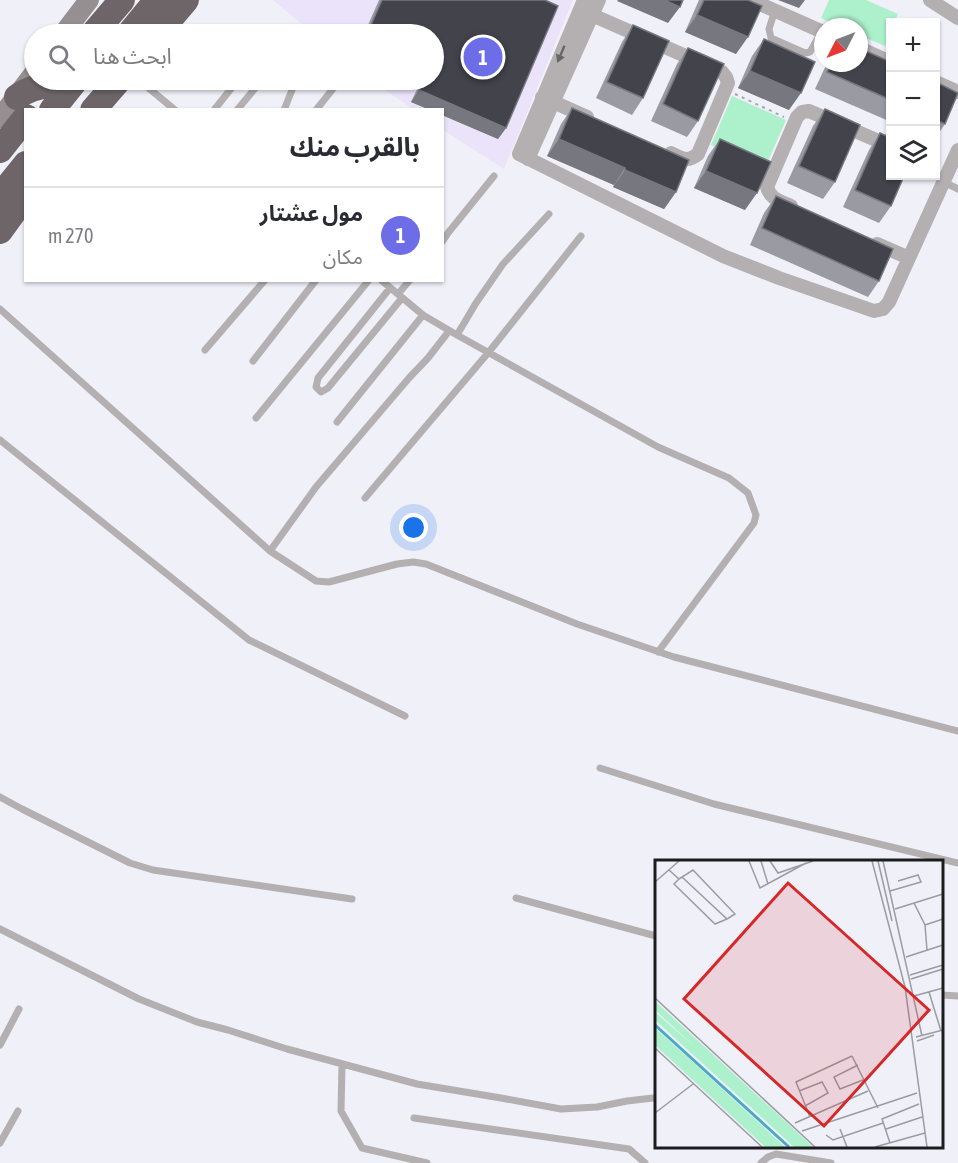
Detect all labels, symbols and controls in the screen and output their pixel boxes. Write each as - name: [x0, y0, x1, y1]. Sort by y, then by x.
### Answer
- north arrow: [814, 18, 868, 72]
- map controls: [886, 18, 940, 180]
- button: +: [886, 18, 940, 72]
- search box: [24, 24, 444, 90]
- pin: 1: [464, 34, 502, 80]
- icon: search: [45, 41, 78, 74]
- text: ابحث هنا: [93, 43, 172, 69]
- one-way arrow: [556, 45, 566, 63]
- button: −: [886, 72, 940, 126]
- button: layers: [886, 126, 940, 180]
- text: بالقرب منك: [290, 132, 420, 162]
- text: مول عشتار: [260, 200, 363, 226]
- text: 270 m: [48, 224, 93, 247]
- text: 1: [396, 224, 405, 247]
- text: مكان: [323, 245, 363, 268]
- your location: [399, 513, 428, 542]
- inset map: [655, 860, 943, 1148]

